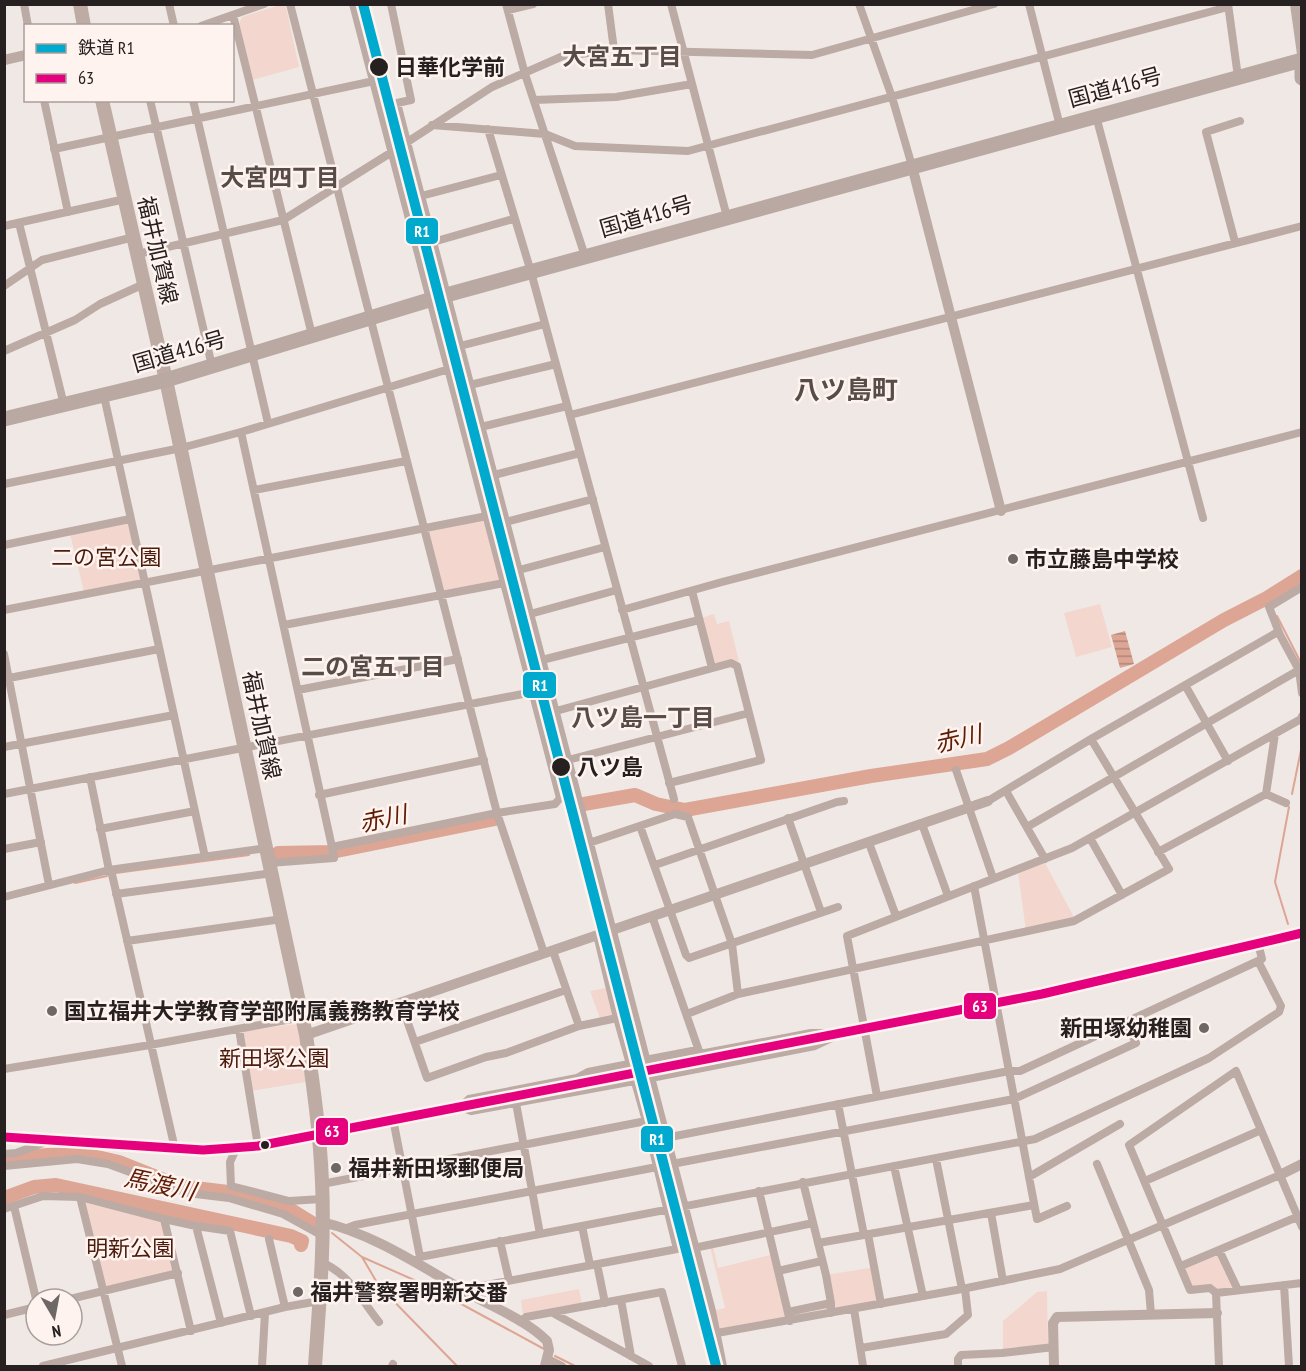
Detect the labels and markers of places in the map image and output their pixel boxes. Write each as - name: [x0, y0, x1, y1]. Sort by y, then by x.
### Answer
- place label: 日華化学前: [395, 53, 505, 81]
- marker: 日華化学前: [368, 56, 390, 78]
- place label: 市立藤島中学校: [1025, 545, 1179, 573]
- marker: 市立藤島中学校: [1006, 552, 1020, 566]
- place label: 八ツ島: [577, 753, 643, 781]
- marker: 八ツ島: [550, 756, 572, 778]
- place label: 国立福井大学教育学部附属義務教育学校: [64, 997, 460, 1025]
- marker: 国立福井大学教育学部附属義務教育学校: [45, 1004, 59, 1018]
- place label: 新田塚幼稚園: [1060, 1014, 1192, 1042]
- marker: 新田塚幼稚園: [1197, 1021, 1211, 1035]
- unlabelled marker: [259, 1139, 271, 1151]
- place label: 福井新田塚郵便局: [348, 1154, 524, 1182]
- marker: 福井新田塚郵便局: [329, 1161, 343, 1175]
- place label: 福井警察署明新交番: [310, 1278, 508, 1306]
- marker: 福井警察署明新交番: [291, 1285, 305, 1299]

